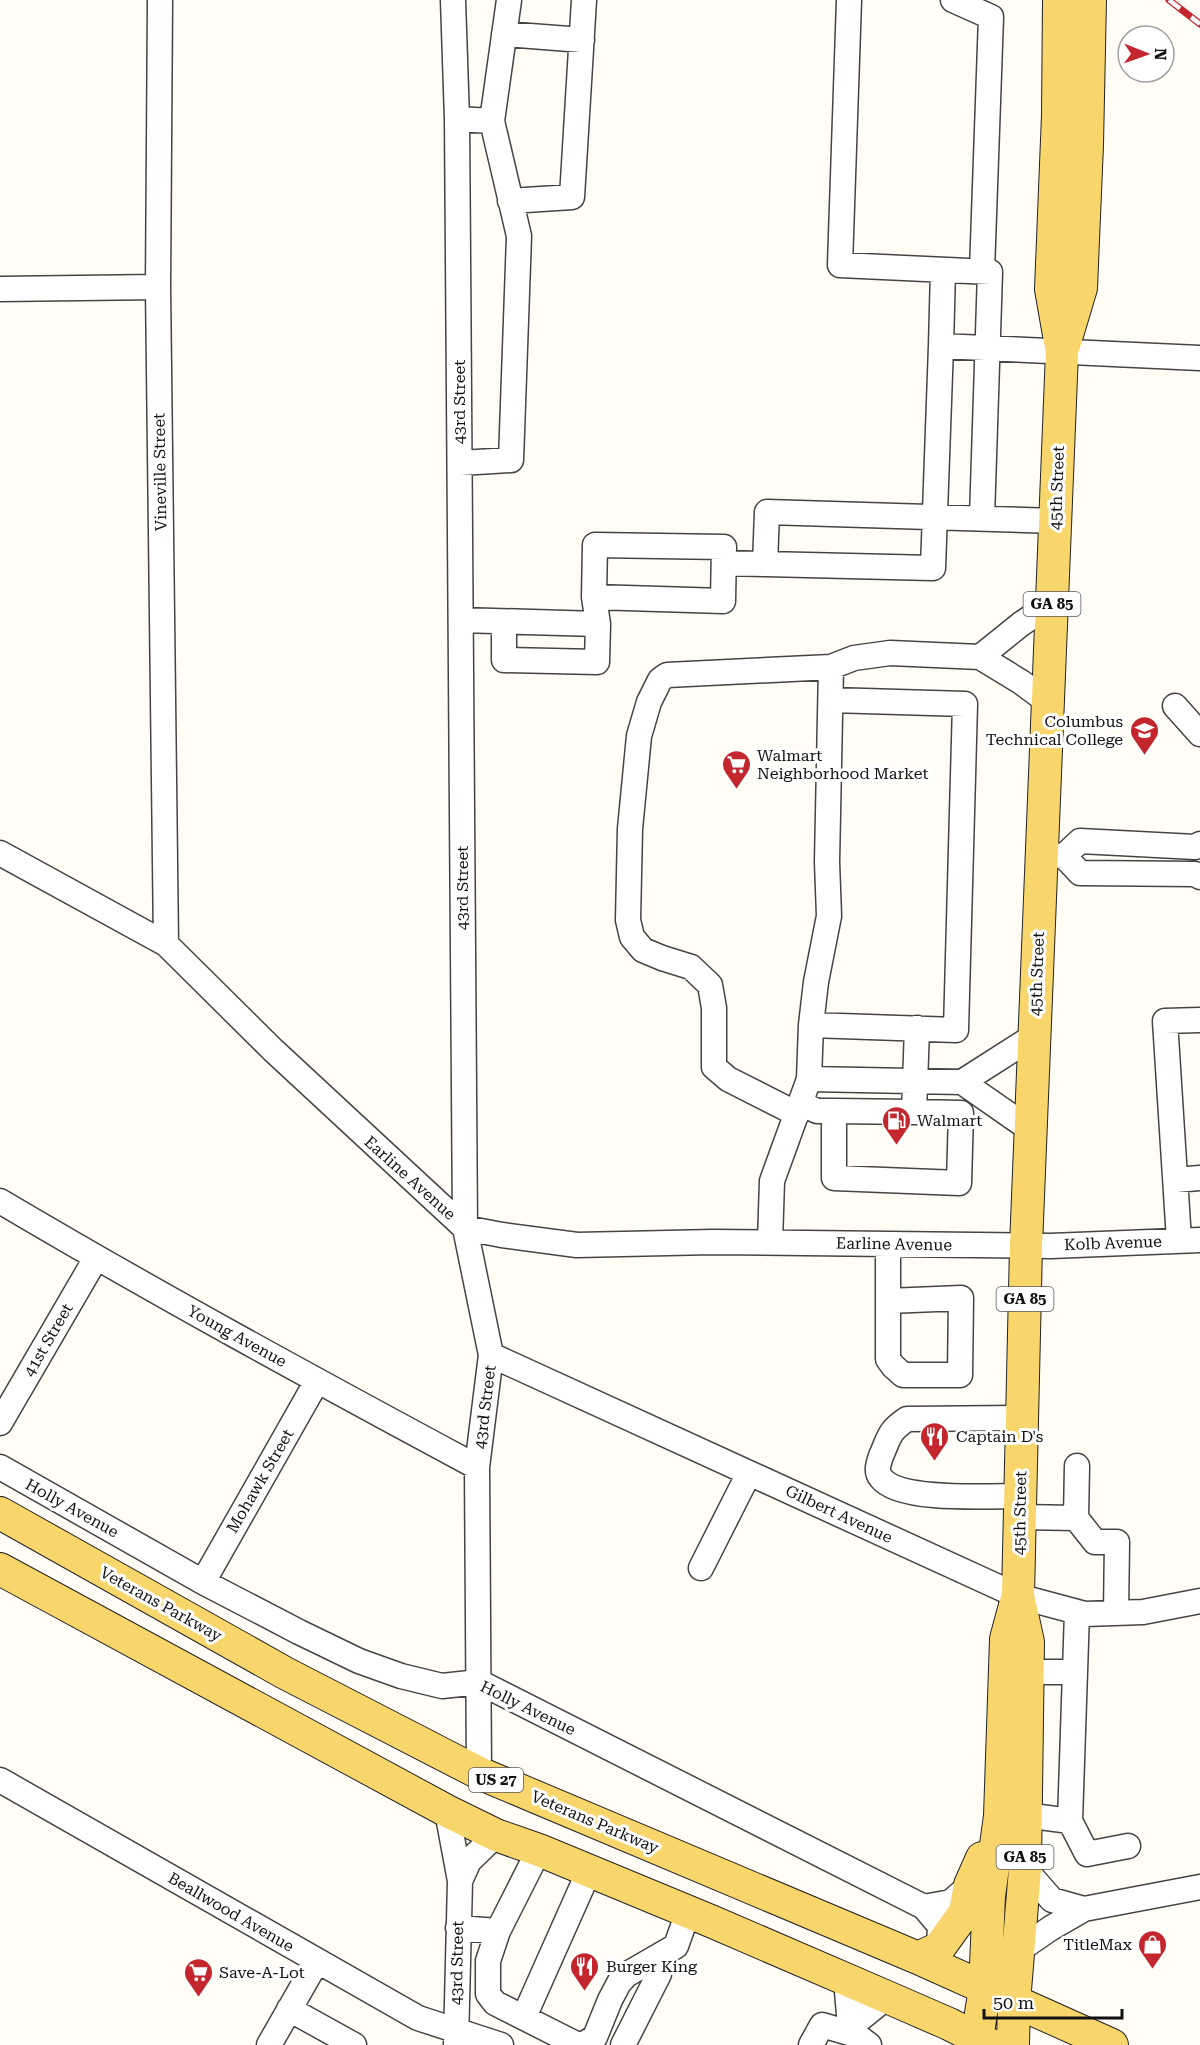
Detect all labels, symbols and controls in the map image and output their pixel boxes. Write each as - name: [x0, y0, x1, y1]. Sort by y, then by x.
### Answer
- north arrow: [1116, 24, 1176, 84]
- text: N: [1151, 48, 1170, 61]
- street label: 43rd Street: [450, 360, 469, 444]
- street label: Vineville Street: [149, 413, 171, 531]
- street label: 45th Street: [1046, 446, 1068, 530]
- road number: GA 85: [1024, 592, 1080, 616]
- place label: Columbus Technical College: [986, 712, 1123, 749]
- school or university icon: Columbus Technical College: [1128, 714, 1160, 756]
- place label: Walmart Neighborhood Market: [757, 746, 929, 783]
- supermarket icon: Walmart Neighborhood Market: [720, 748, 752, 790]
- street label: 43rd Street: [453, 846, 472, 930]
- street label: 45th Street: [1026, 932, 1048, 1016]
- fuel station icon: Walmart: [880, 1104, 912, 1146]
- place label: Walmart: [917, 1111, 982, 1130]
- street label: Earline Avenue: [360, 1132, 460, 1224]
- street label: Kolb Avenue: [1064, 1232, 1162, 1254]
- street label: Earline Avenue: [836, 1233, 952, 1255]
- road number: GA 85: [996, 1287, 1054, 1311]
- street label: 41st Street: [19, 1300, 77, 1380]
- street label: Young Avenue: [184, 1301, 290, 1371]
- street label: 43rd Street: [470, 1364, 500, 1450]
- restaurant icon: Captain D's: [919, 1420, 951, 1462]
- street label: Mohawk Street: [223, 1426, 297, 1536]
- place label: Captain D's: [956, 1427, 1044, 1446]
- street label: 45th Street: [1010, 1471, 1030, 1555]
- street label: Holly Avenue: [22, 1475, 122, 1542]
- street label: Gilbert Avenue: [783, 1481, 896, 1547]
- street label: Veterans Parkway: [97, 1563, 226, 1646]
- street label: Holly Avenue: [477, 1677, 579, 1739]
- road number: US 27: [469, 1768, 523, 1792]
- street label: Veterans Parkway: [528, 1787, 662, 1858]
- road number: GA 85: [996, 1845, 1054, 1869]
- street label: Beallwood Avenue: [165, 1868, 298, 1956]
- street label: 43rd Street: [447, 1921, 467, 2005]
- shop icon: TitleMax: [1137, 1928, 1169, 1970]
- place label: TitleMax: [1063, 1935, 1133, 1954]
- restaurant icon: Burger King: [569, 1950, 601, 1992]
- supermarket icon: Save-A-Lot: [182, 1956, 214, 1998]
- place label: Burger King: [606, 1957, 698, 1976]
- place label: Save-A-Lot: [219, 1963, 305, 1982]
- scale bar: [984, 1982, 1122, 2020]
- text: 50 m: [993, 1992, 1034, 2013]

